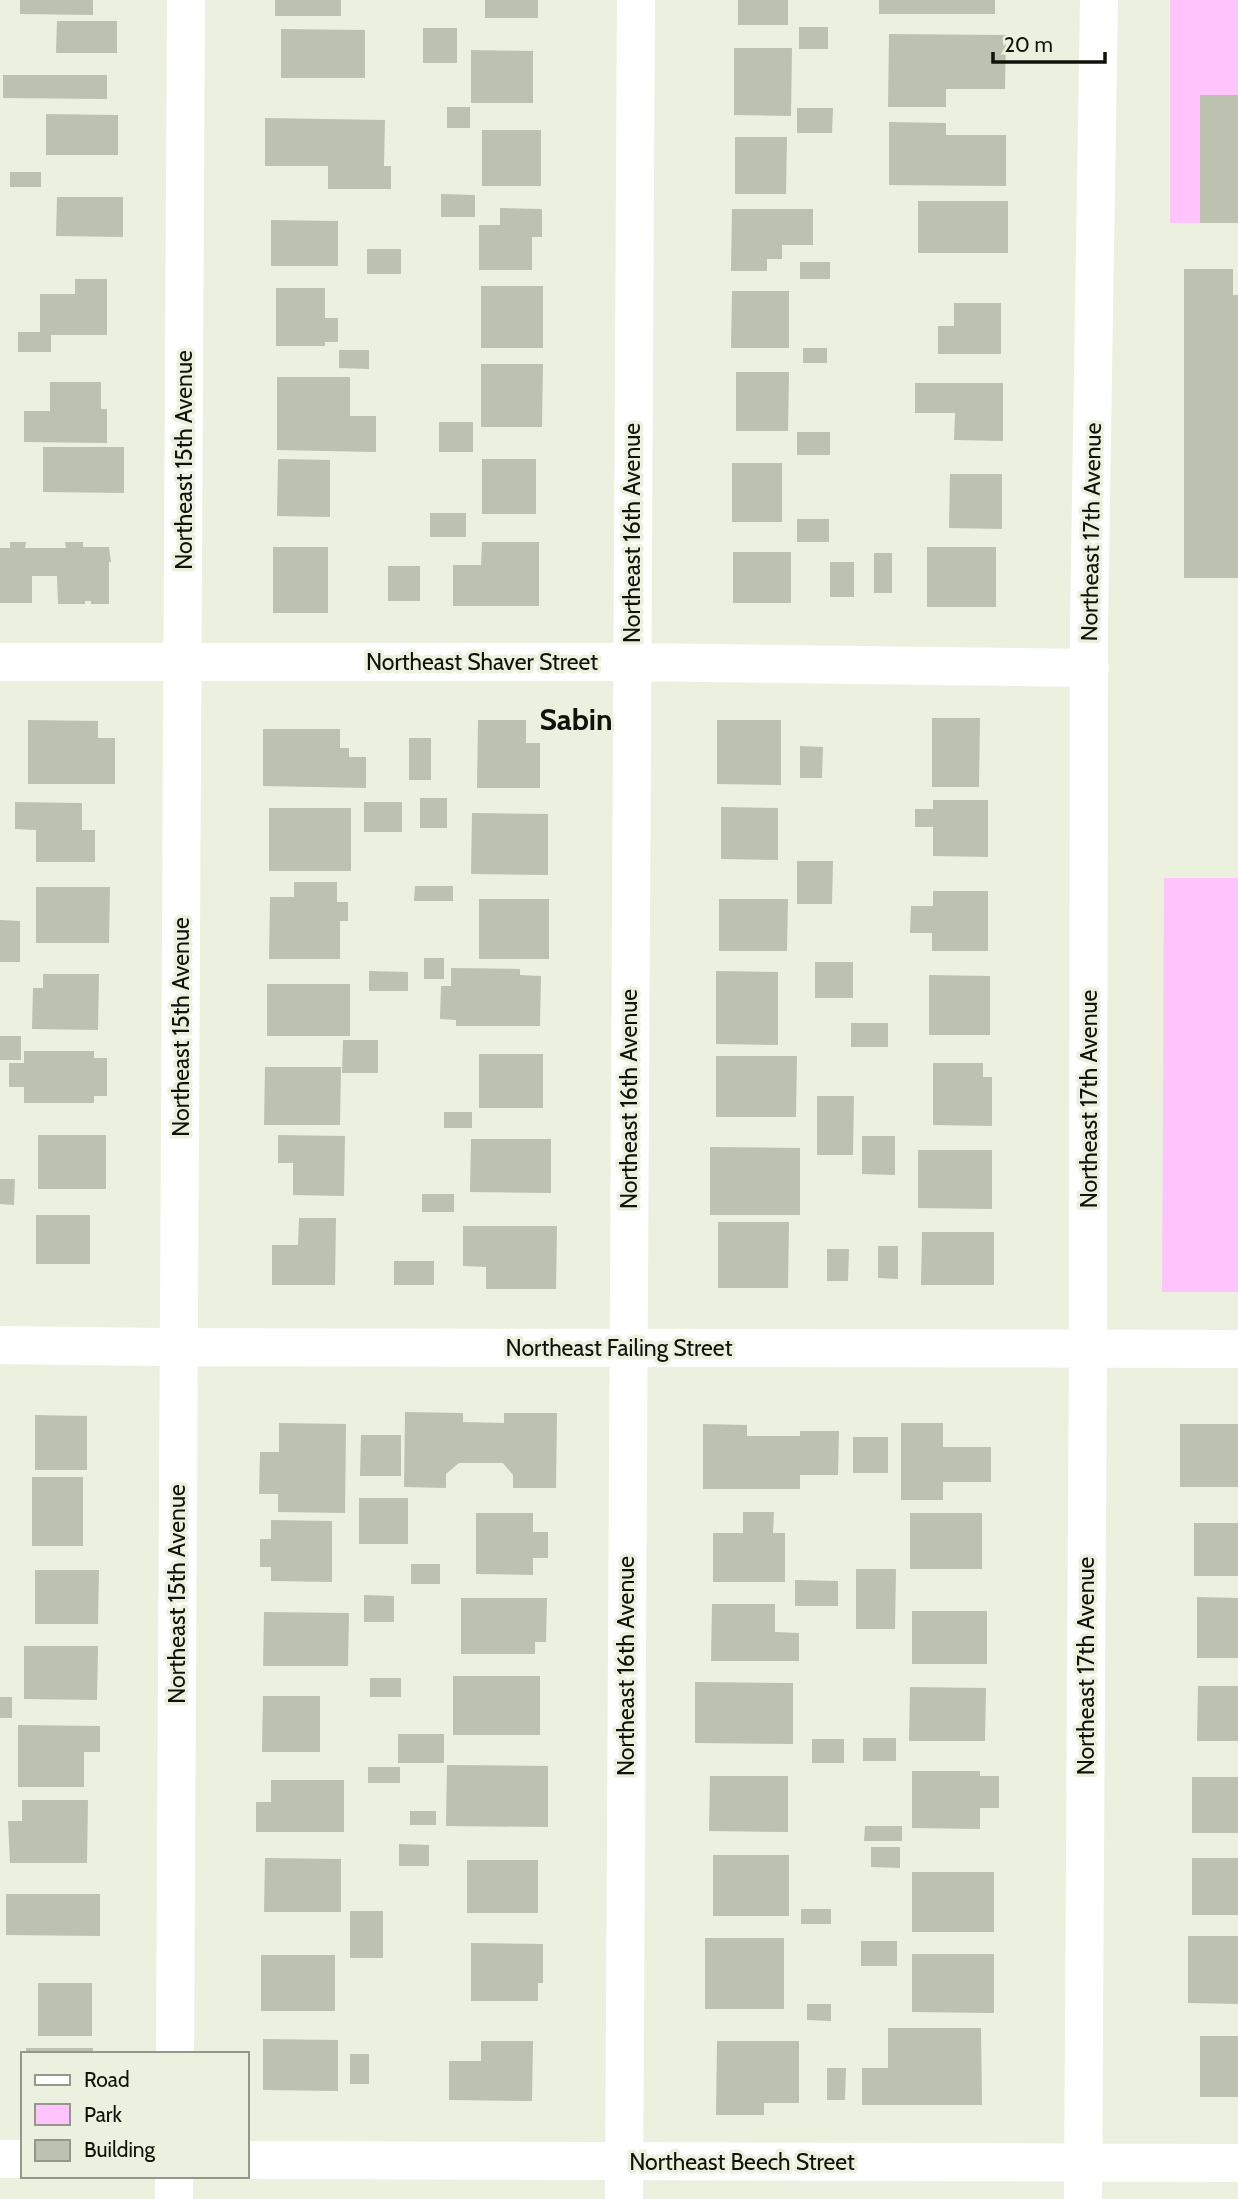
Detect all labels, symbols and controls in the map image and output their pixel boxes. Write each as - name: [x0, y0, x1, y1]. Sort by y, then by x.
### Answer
- scale bar: [993, 21, 1105, 65]
- text: 20 m: [1004, 32, 1053, 57]
- street label: Northeast 15th Avenue: [170, 350, 198, 570]
- street label: Northeast 17th Avenue: [1075, 422, 1107, 642]
- street label: Northeast 16th Avenue: [618, 423, 646, 643]
- street label: Northeast Shaver Street: [366, 648, 598, 676]
- district label: Sabin: [539, 701, 613, 738]
- street label: Northeast 15th Avenue: [167, 917, 195, 1137]
- street label: Northeast 16th Avenue: [615, 989, 643, 1209]
- street label: Northeast 17th Avenue: [1075, 989, 1103, 1208]
- street label: Northeast Failing Street: [506, 1334, 733, 1362]
- street label: Northeast 15th Avenue: [163, 1484, 191, 1704]
- street label: Northeast 16th Avenue: [612, 1556, 640, 1776]
- street label: Northeast 17th Avenue: [1072, 1556, 1100, 1775]
- legend: [21, 2052, 248, 2178]
- text: Road: [84, 2067, 130, 2092]
- text: Park: [84, 2102, 122, 2127]
- text: Building: [84, 2137, 156, 2162]
- street label: Northeast Beech Street: [629, 2148, 855, 2176]

